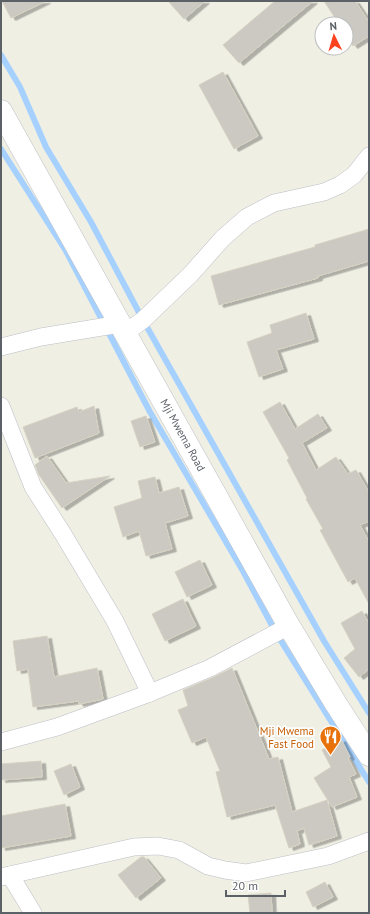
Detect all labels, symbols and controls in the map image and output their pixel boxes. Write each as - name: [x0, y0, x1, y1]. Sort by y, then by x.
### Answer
- north arrow: [314, 16, 354, 56]
- text: N: [329, 19, 337, 33]
- street label: Mji Mwema Road: [157, 396, 209, 474]
- place label: Mji Mwema Fast Food: [260, 724, 314, 751]
- restaurant icon: Mji Mwema Fast Food: [317, 724, 343, 757]
- scale bar: [226, 872, 285, 898]
- text: 20 m: [232, 878, 258, 893]

